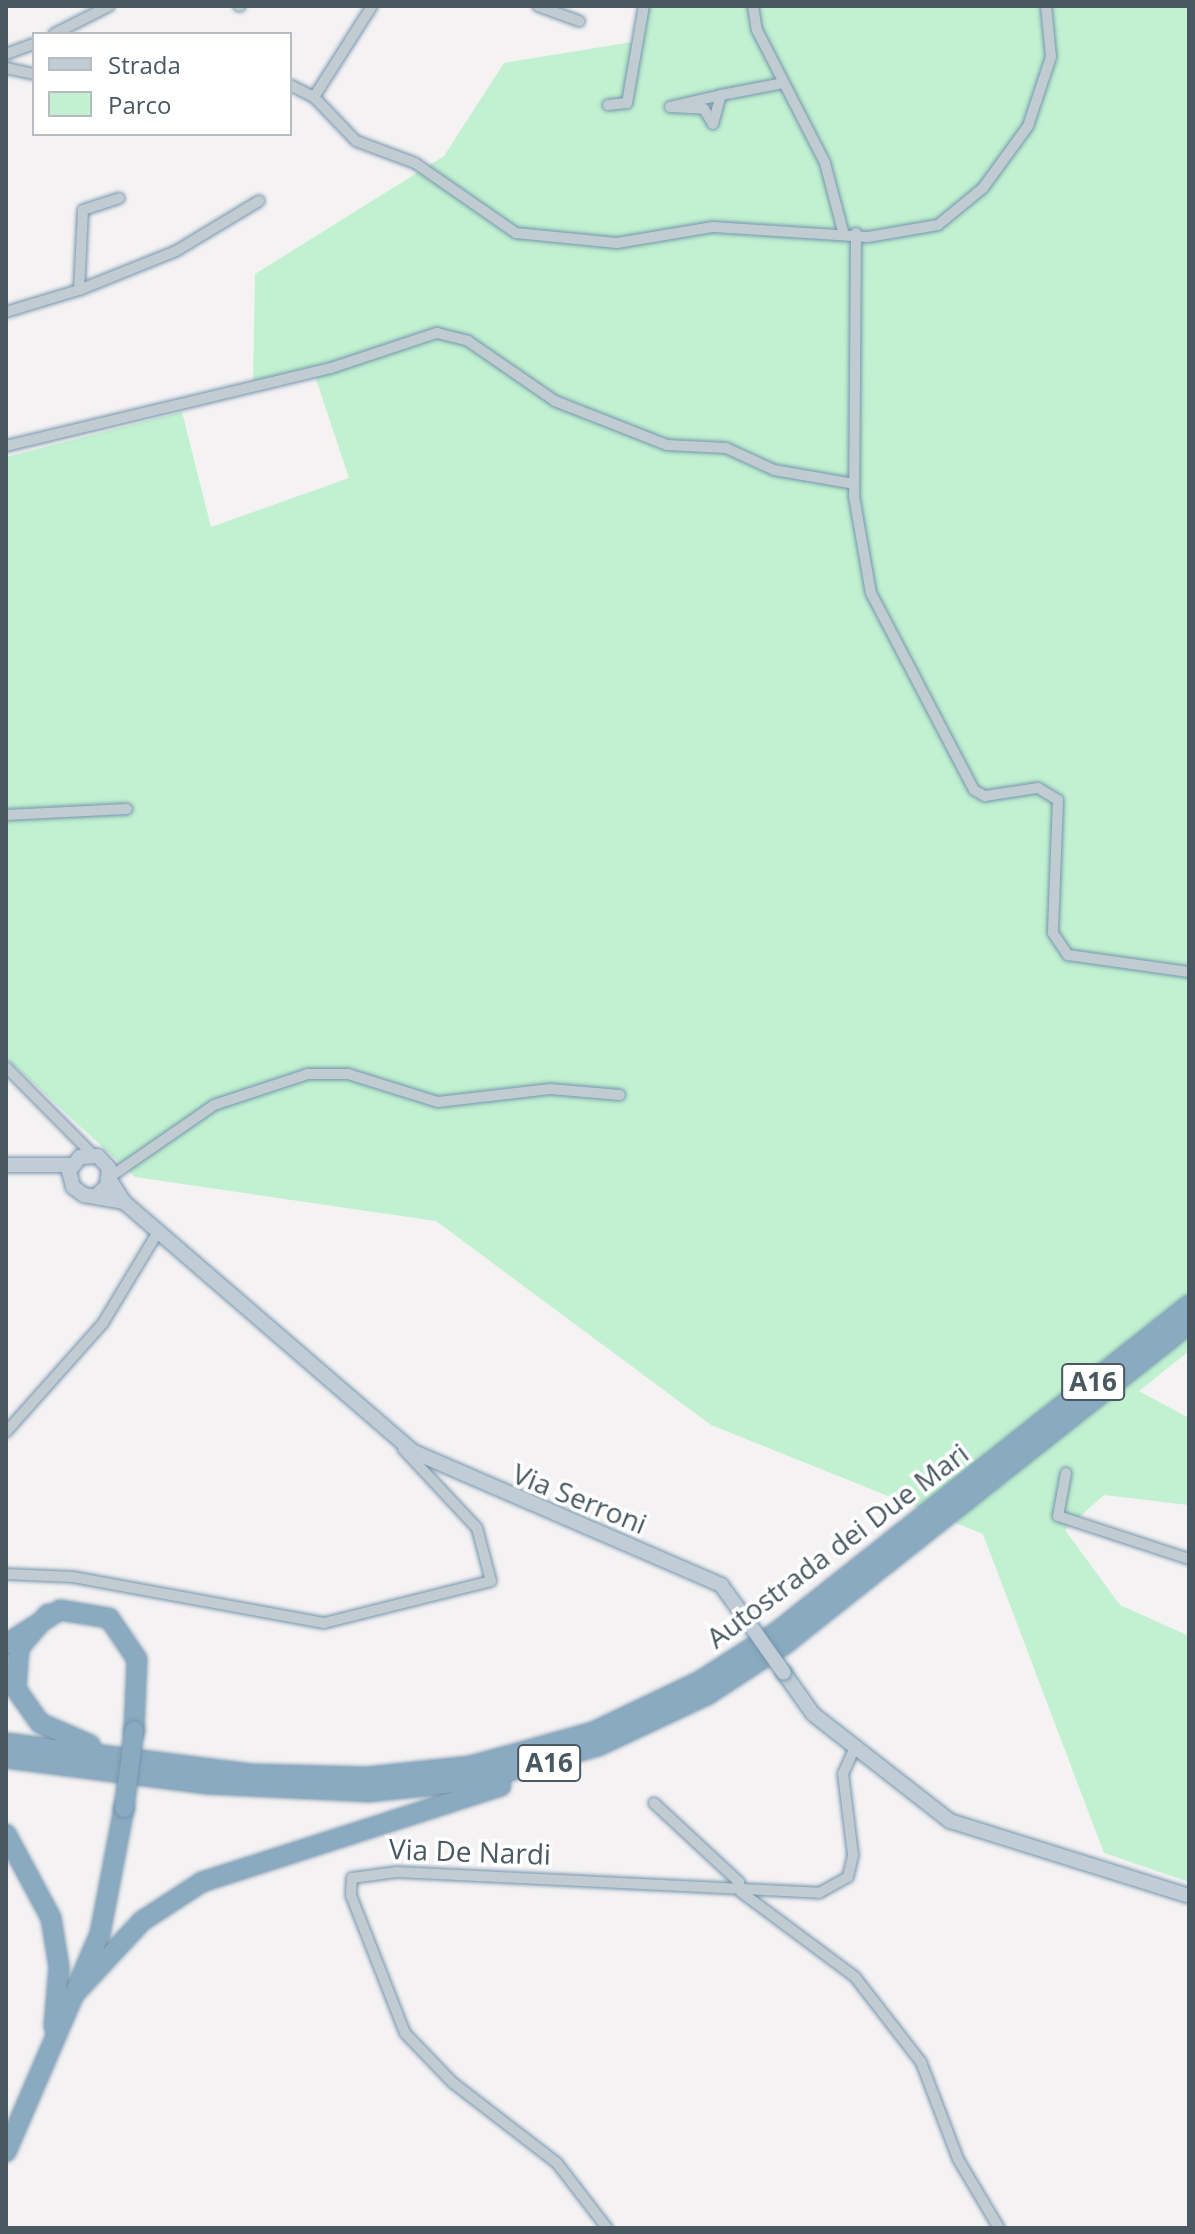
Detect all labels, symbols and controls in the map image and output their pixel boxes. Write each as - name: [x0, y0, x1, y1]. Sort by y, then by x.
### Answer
- legend: [32, 32, 292, 136]
- text: Strada: [108, 48, 181, 81]
- text: Parco: [108, 88, 172, 121]
- road number: A16: [1061, 1360, 1125, 1404]
- street label: Autostrada dei Due Mari: [700, 1436, 974, 1654]
- street label: Via Serroni: [508, 1456, 652, 1540]
- road number: A16: [517, 1741, 581, 1785]
- street label: Via De Nardi: [388, 1831, 552, 1871]

